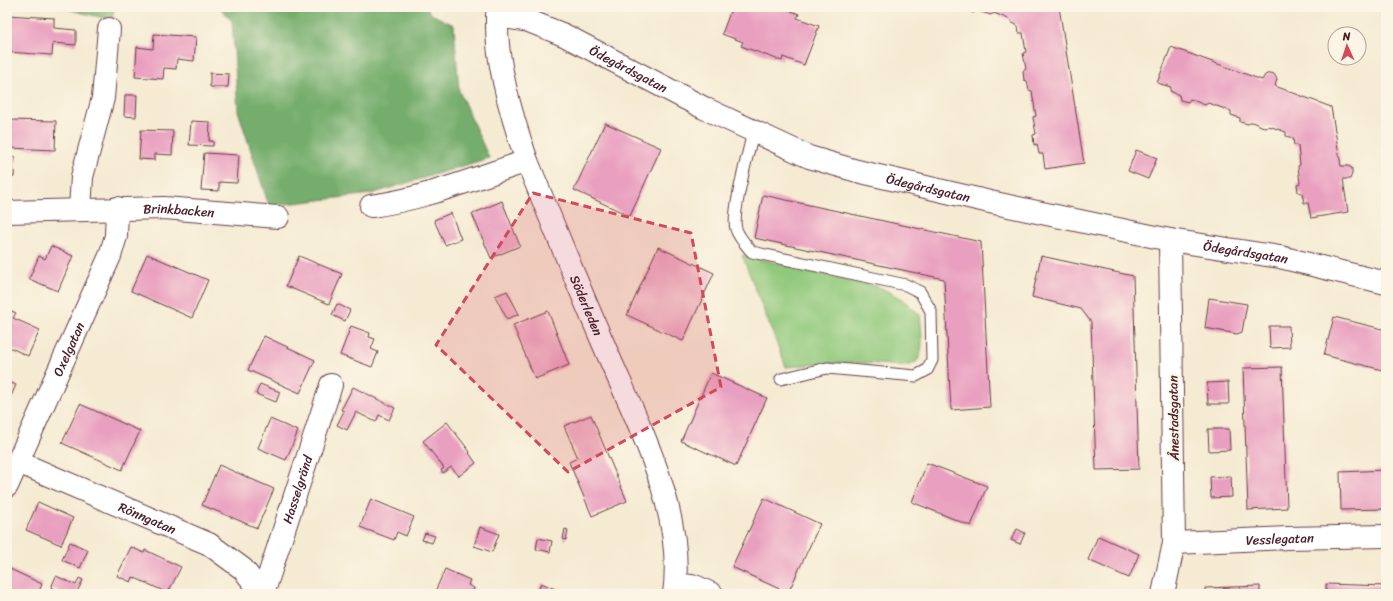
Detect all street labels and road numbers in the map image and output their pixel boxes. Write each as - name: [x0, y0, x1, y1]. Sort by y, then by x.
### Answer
- street label: Ödegårdsgatan: [585, 39, 672, 99]
- street label: Ödegårdsgatan: [884, 167, 972, 209]
- street label: Brinkbacken: [143, 197, 215, 224]
- street label: Ödegårdsgatan: [1202, 234, 1291, 271]
- street label: Söderleden: [563, 271, 610, 339]
- street label: Oxelgatan: [46, 318, 91, 380]
- street label: Ånestadsgatan: [1161, 375, 1186, 462]
- street label: Hasselgränd: [276, 451, 320, 527]
- street label: Rönngatan: [115, 496, 180, 541]
- street label: Vesslegatan: [1245, 526, 1314, 552]

